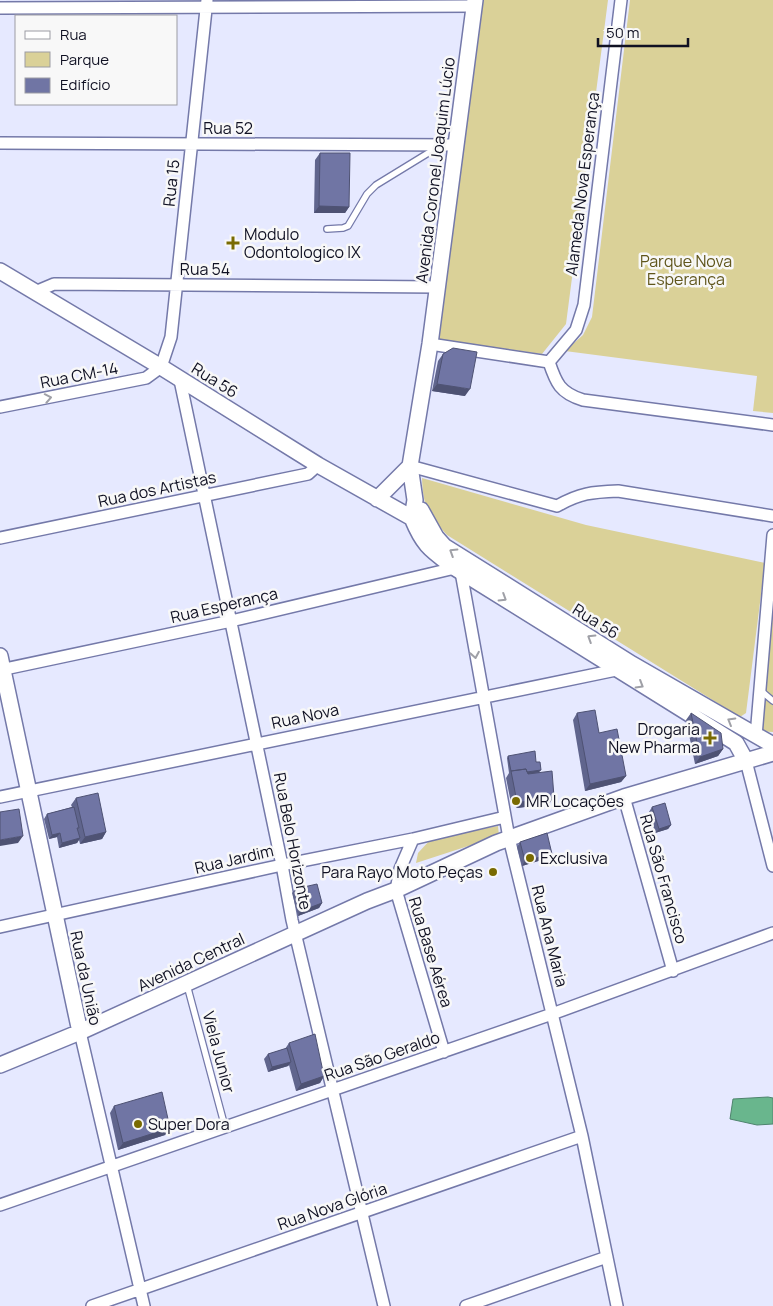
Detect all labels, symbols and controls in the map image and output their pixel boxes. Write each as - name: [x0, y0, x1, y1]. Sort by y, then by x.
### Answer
- legend: [15, 15, 178, 105]
- scale bar: [598, 15, 688, 47]
- text: 50 m: [606, 22, 640, 43]
- text: Rua: [60, 24, 87, 45]
- text: Parque: [60, 49, 109, 70]
- street label: Avenida Coronel Joaquim Lúcio: [410, 56, 460, 284]
- text: Edifício: [60, 74, 111, 95]
- street label: Alameda Nova Esperança: [560, 91, 604, 277]
- street label: Rua 52: [203, 117, 253, 139]
- street label: Rua 15: [158, 158, 184, 208]
- place label: Modulo Odontologico IX: [244, 223, 361, 263]
- marker: Modulo Odontologico IX: [226, 236, 240, 250]
- park label: Parque Nova Esperança: [640, 250, 732, 290]
- street label: Rua 54: [180, 258, 230, 280]
- street label: Rua CM-14: [38, 357, 120, 393]
- street label: Rua 56: [188, 357, 242, 403]
- one-way arrow: [43, 393, 52, 403]
- street label: Rua dos Artistas: [96, 466, 218, 512]
- one-way arrow: [450, 548, 459, 558]
- street label: Rua Esperança: [168, 582, 280, 628]
- one-way arrow: [497, 592, 506, 602]
- street label: Rua 56: [569, 598, 623, 644]
- one-way arrow: [587, 635, 597, 644]
- one-way arrow: [470, 650, 480, 659]
- one-way arrow: [635, 678, 644, 688]
- street label: Rua Nova: [269, 698, 341, 734]
- one-way arrow: [727, 717, 736, 727]
- place label: Drogaria New Pharma: [608, 718, 700, 758]
- marker: Drogaria New Pharma: [704, 732, 716, 744]
- street label: Rua Belo Horizonte: [269, 770, 317, 912]
- place label: MR Locações: [526, 790, 624, 812]
- marker: MR Locações: [510, 795, 522, 807]
- street label: Rua São Francisco: [635, 812, 693, 946]
- street label: Rua Jardim: [192, 839, 276, 879]
- place label: Exclusiva: [540, 847, 608, 869]
- marker: Exclusiva: [524, 852, 536, 864]
- place label: Para Rayo Moto Peças: [321, 861, 483, 883]
- marker: Para Rayo Moto Peças: [487, 866, 499, 878]
- street label: Rua Ana Maria: [527, 883, 573, 989]
- street label: Rua Base Aérea: [404, 894, 458, 1010]
- street label: Avenida Central: [134, 928, 248, 996]
- street label: Rua da União: [65, 929, 107, 1027]
- street label: Viela Junior: [198, 1009, 241, 1095]
- street label: Rua São Geraldo: [321, 1026, 443, 1086]
- place label: Super Dora: [148, 1113, 230, 1135]
- marker: Super Dora: [132, 1118, 144, 1130]
- street label: Rua Nova Glória: [274, 1177, 390, 1235]

